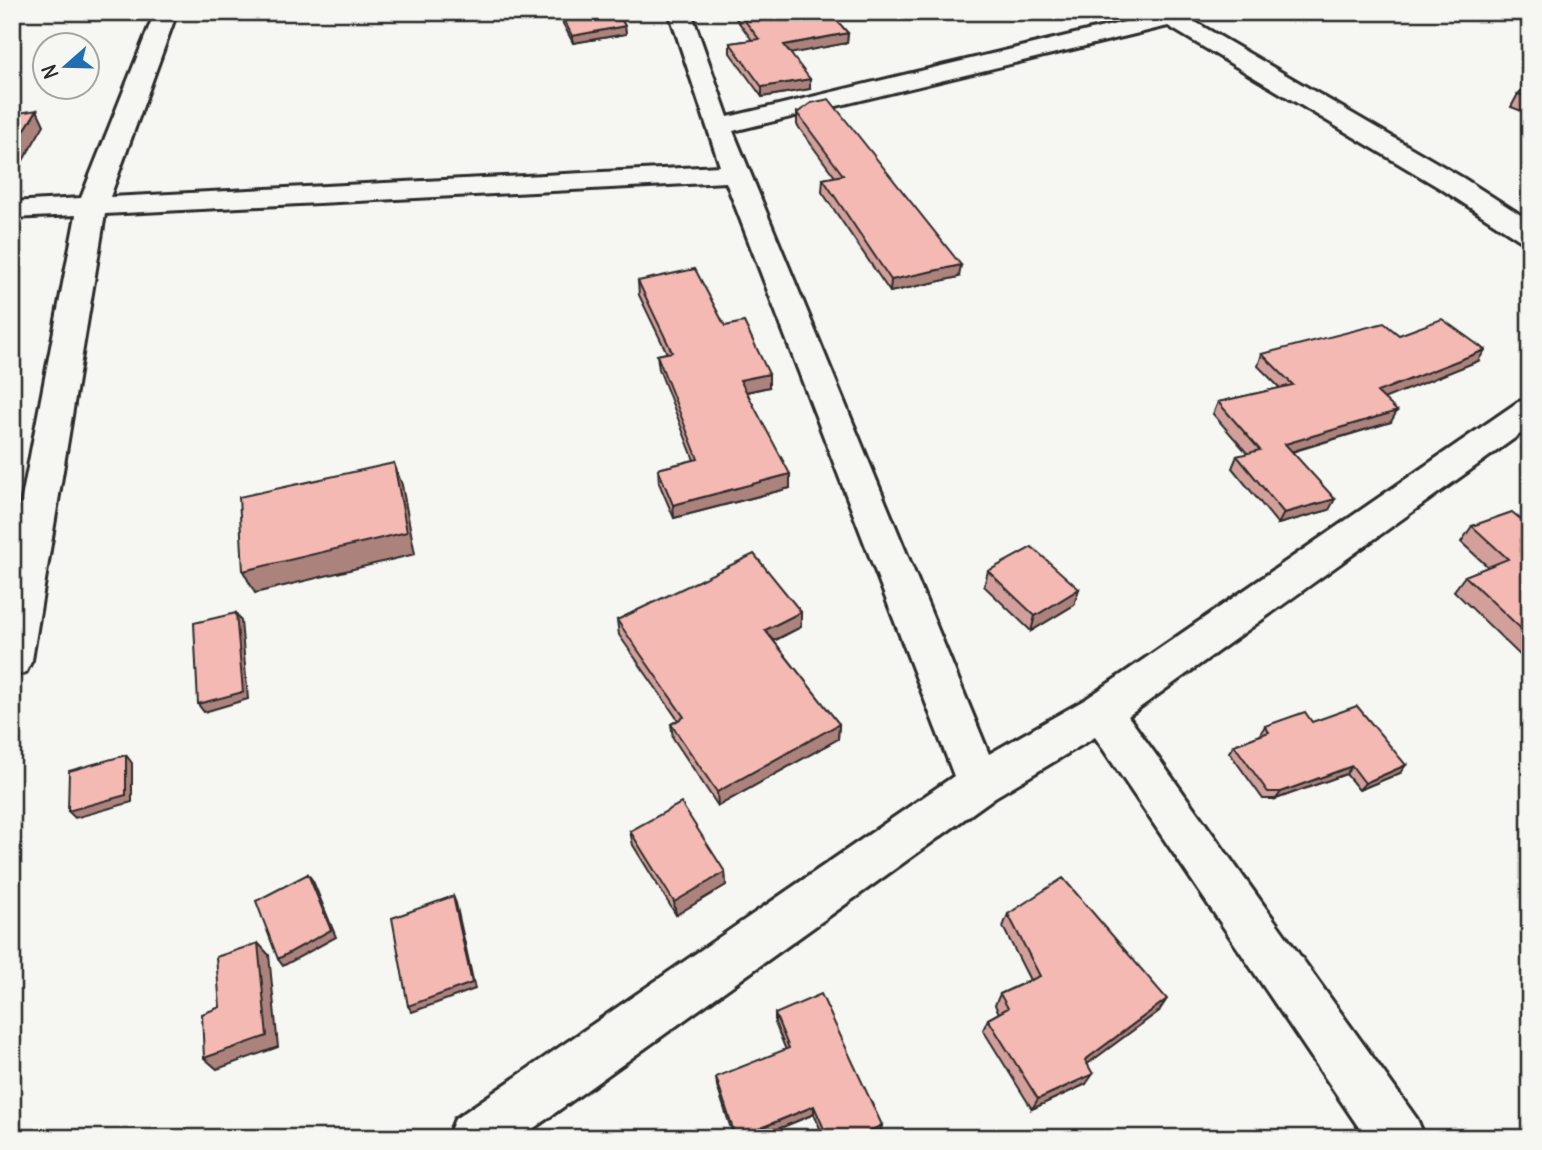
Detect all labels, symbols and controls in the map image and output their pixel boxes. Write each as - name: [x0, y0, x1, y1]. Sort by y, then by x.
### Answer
- north arrow: [32, 32, 102, 102]
- text: N: [37, 62, 64, 82]

